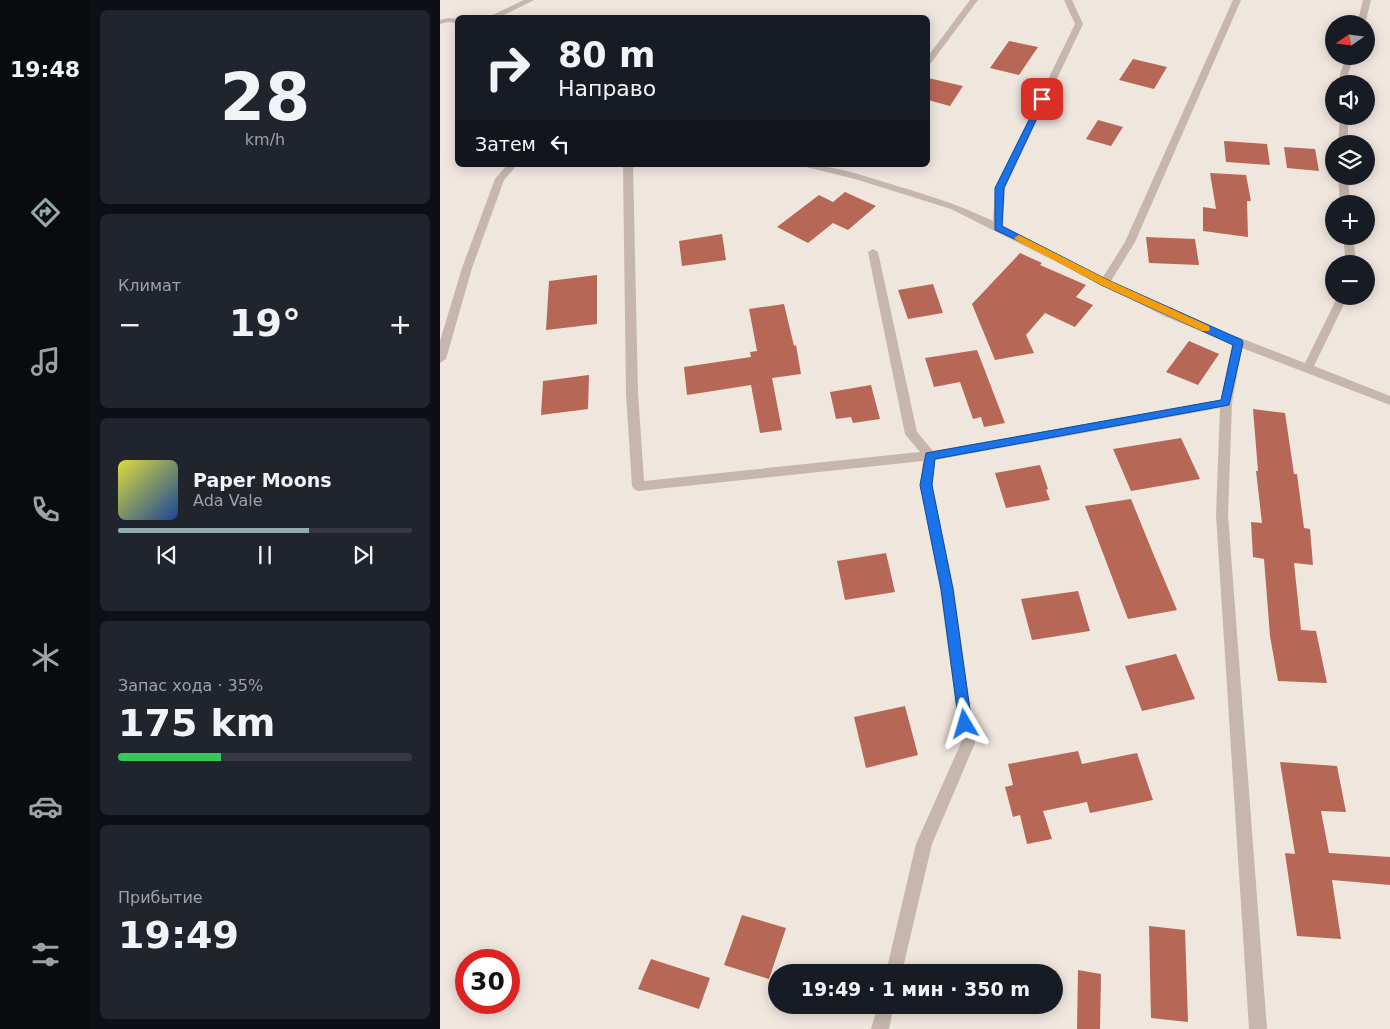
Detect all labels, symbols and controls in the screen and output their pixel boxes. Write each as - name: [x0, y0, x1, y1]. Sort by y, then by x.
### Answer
- north arrow: [1325, 15, 1375, 65]
- map controls: [1325, 15, 1375, 305]
- icon: right: [475, 35, 540, 100]
- text: 80 m: [558, 35, 655, 75]
- text: 19:48: [10, 57, 80, 82]
- text: 28: [220, 60, 310, 135]
- button: sound: [1325, 75, 1375, 125]
- text: Направо: [558, 76, 656, 101]
- pin: [1021, 78, 1063, 120]
- icon: arrive: [1028, 85, 1056, 113]
- text: km/h: [245, 130, 285, 149]
- icon: left: [546, 130, 574, 158]
- text: Затем: [475, 133, 536, 155]
- button: layers: [1325, 135, 1375, 185]
- icon: directions: [28, 195, 63, 230]
- button: +: [1325, 195, 1375, 245]
- button: −: [1325, 255, 1375, 305]
- text: Климат: [118, 276, 181, 295]
- text: 19°: [229, 301, 301, 345]
- text: −: [118, 308, 141, 341]
- text: +: [389, 308, 412, 341]
- icon: music: [28, 344, 63, 379]
- text: Paper Moons: [193, 469, 332, 491]
- text: Ada Vale: [193, 491, 263, 510]
- icon: phone: [28, 492, 63, 527]
- icon: previous: [153, 541, 181, 569]
- icon: pause: [251, 541, 279, 569]
- icon: next: [349, 541, 377, 569]
- icon: climate: [28, 640, 63, 675]
- text: Запас хода · 35%: [118, 676, 263, 695]
- position arrow: [938, 697, 990, 749]
- text: 175 km: [118, 701, 275, 745]
- icon: car: [28, 789, 63, 824]
- text: Прибытие: [118, 888, 203, 907]
- text: 19:49: [118, 913, 239, 957]
- icon: filters: [28, 937, 63, 972]
- speed limit sign: 30: [455, 949, 520, 1014]
- text: 19:49 · 1 мин · 350 m: [801, 978, 1030, 1000]

